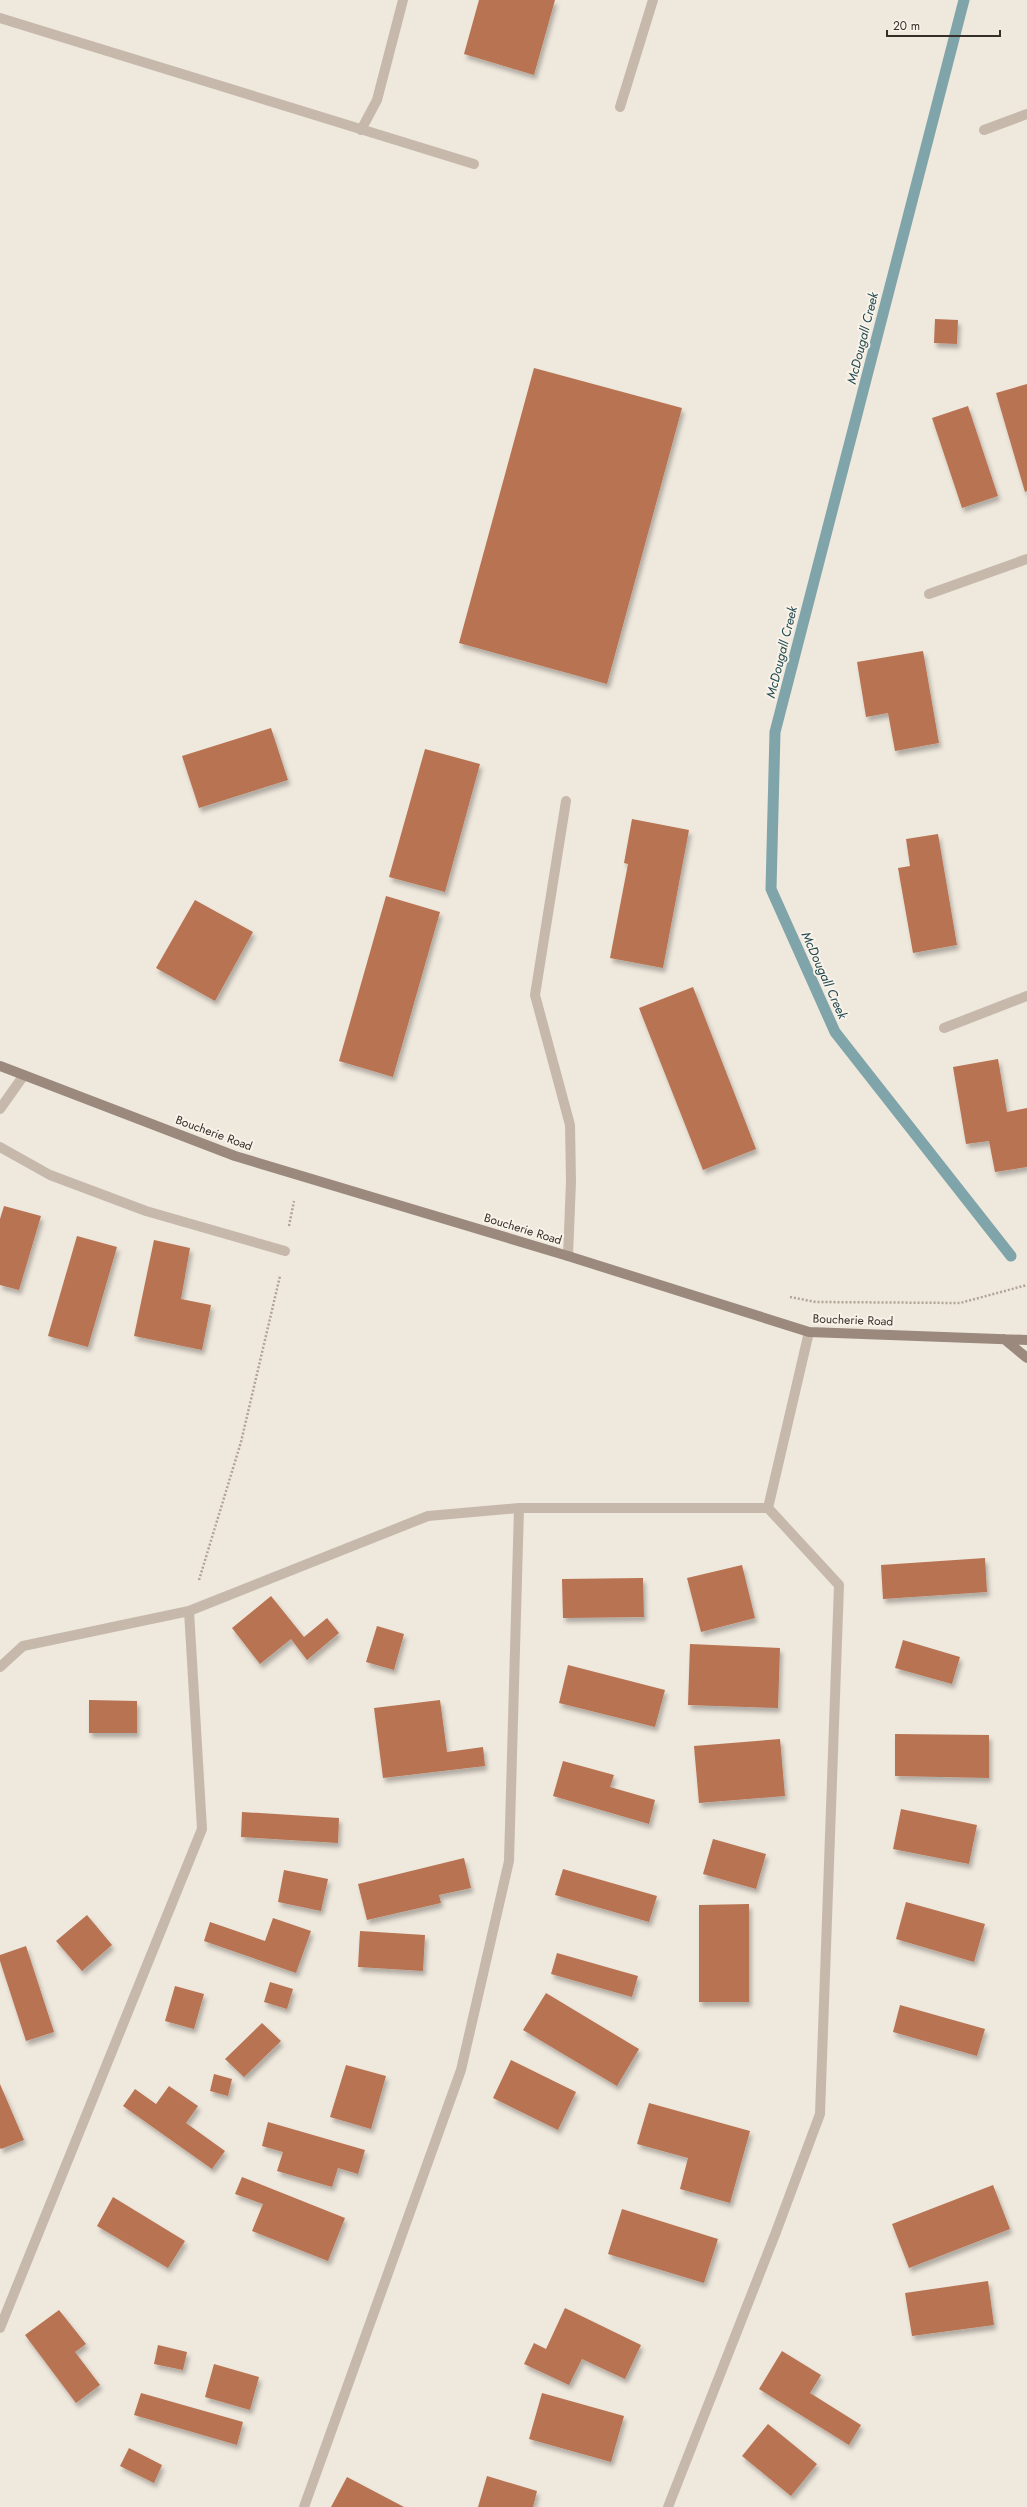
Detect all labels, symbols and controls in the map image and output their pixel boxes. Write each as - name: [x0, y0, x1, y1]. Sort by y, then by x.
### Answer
- scale bar: [887, 12, 1000, 38]
- text: 20 m: [893, 17, 920, 35]
- water label: McDougall Creek: [842, 290, 883, 386]
- water label: McDougall Creek: [761, 604, 802, 700]
- water label: McDougall Creek: [797, 929, 852, 1022]
- street label: Boucherie Road: [173, 1111, 255, 1155]
- street label: Boucherie Road: [482, 1209, 564, 1249]
- street label: Boucherie Road: [812, 1310, 894, 1330]

